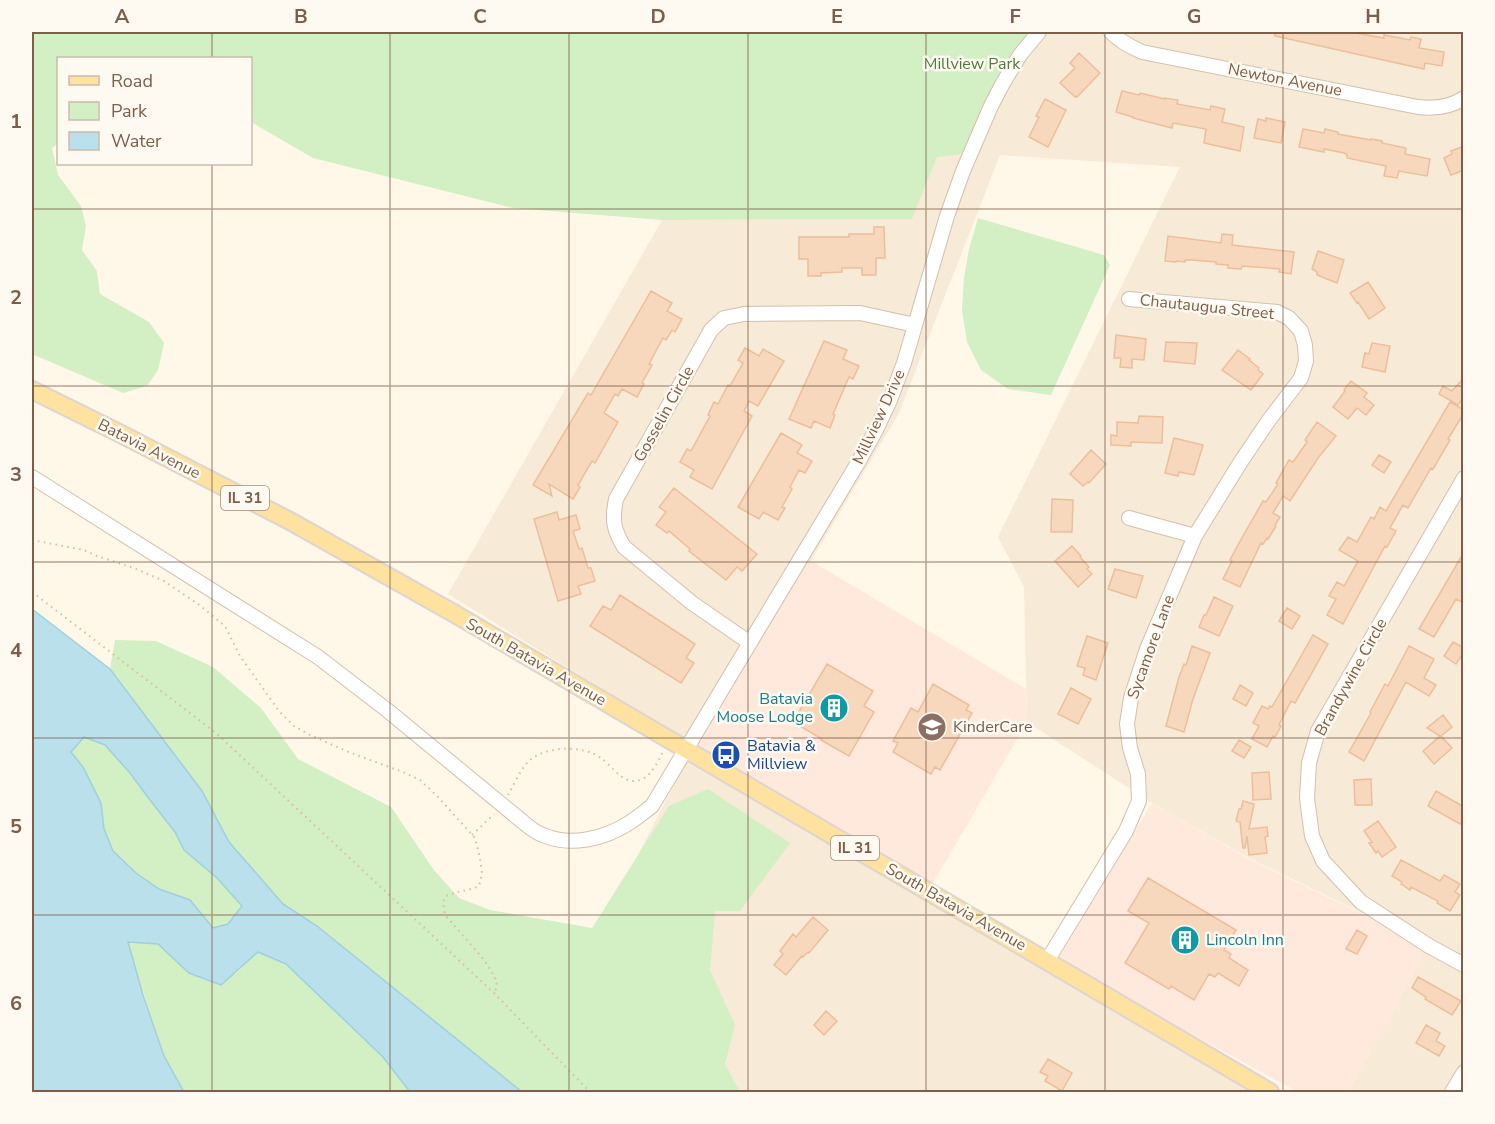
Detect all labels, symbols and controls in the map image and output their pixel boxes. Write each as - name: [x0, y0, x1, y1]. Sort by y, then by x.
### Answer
- text: A: [115, 3, 130, 30]
- text: B: [294, 3, 308, 30]
- text: C: [473, 3, 487, 30]
- text: D: [650, 3, 666, 30]
- text: E: [831, 3, 843, 30]
- text: F: [1009, 3, 1021, 30]
- text: G: [1187, 3, 1201, 30]
- text: H: [1365, 3, 1381, 30]
- park label: Millview Park: [924, 53, 1021, 75]
- legend: [57, 57, 252, 165]
- street label: Newton Avenue: [1226, 58, 1344, 102]
- text: Road: [111, 69, 153, 93]
- text: Park: [111, 99, 148, 123]
- text: 1: [10, 108, 22, 135]
- text: Water: [111, 129, 162, 153]
- text: 2: [10, 284, 22, 311]
- street label: Chautaugua Street: [1139, 289, 1276, 325]
- street label: Gosselin Circle: [629, 362, 699, 466]
- street label: Millview Drive: [847, 366, 911, 468]
- street label: Batavia Avenue: [94, 414, 204, 484]
- text: 3: [10, 461, 22, 488]
- road number: IL 31: [221, 486, 269, 510]
- street label: Sycamore Lane: [1122, 592, 1180, 702]
- street label: South Batavia Avenue: [462, 613, 610, 711]
- street label: Brandywine Circle: [1310, 614, 1392, 740]
- text: 4: [10, 637, 22, 664]
- place label: Batavia Moose Lodge: [716, 688, 813, 728]
- building icon: Batavia Moose Lodge: [818, 692, 850, 724]
- school or university icon: KinderCare: [916, 711, 948, 743]
- place label: KinderCare: [953, 716, 1033, 738]
- place label: Batavia & Millview: [747, 735, 816, 775]
- bus stop icon: Batavia & Millview: [710, 739, 742, 771]
- text: 5: [10, 813, 22, 840]
- road number: IL 31: [831, 836, 879, 860]
- street label: South Batavia Avenue: [882, 858, 1030, 956]
- building icon: Lincoln Inn: [1169, 924, 1201, 956]
- place label: Lincoln Inn: [1206, 929, 1284, 951]
- text: 6: [10, 990, 22, 1017]

